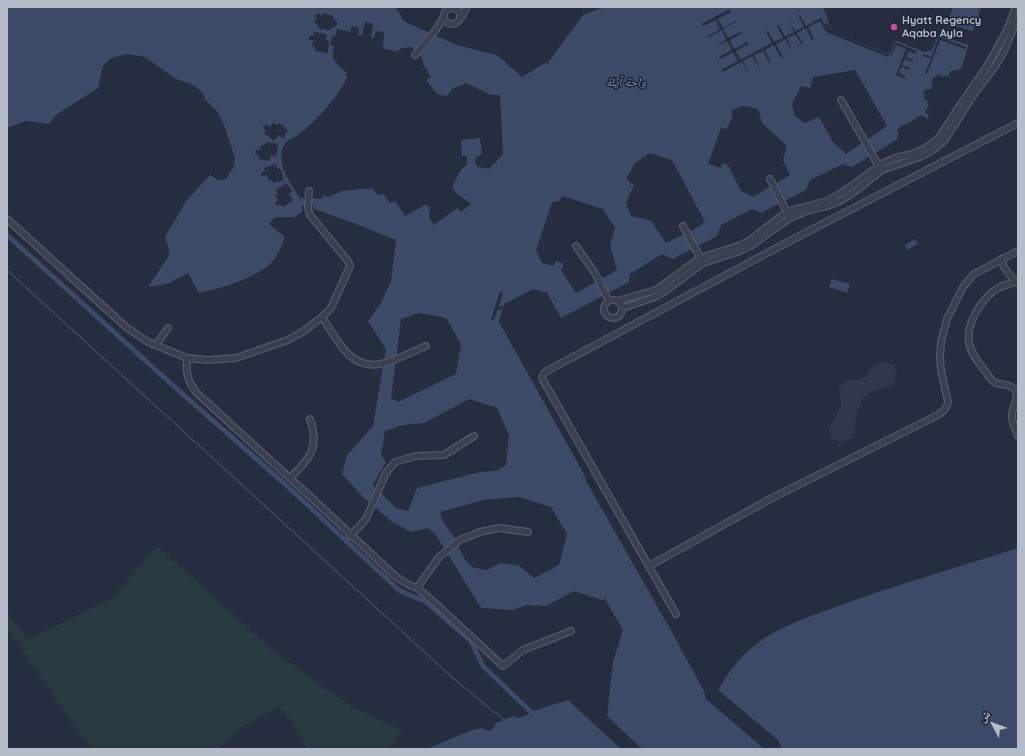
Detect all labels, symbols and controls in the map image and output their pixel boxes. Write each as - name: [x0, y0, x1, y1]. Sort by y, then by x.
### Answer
- place label: Hyatt Regency Aqaba Ayla: [902, 14, 981, 40]
- marker: Hyatt Regency Aqaba Ayla: [889, 22, 899, 32]
- water label: واحة آيلة: [606, 75, 646, 89]
- north arrow: [973, 704, 1013, 744]
- text: ش: [975, 707, 993, 725]

